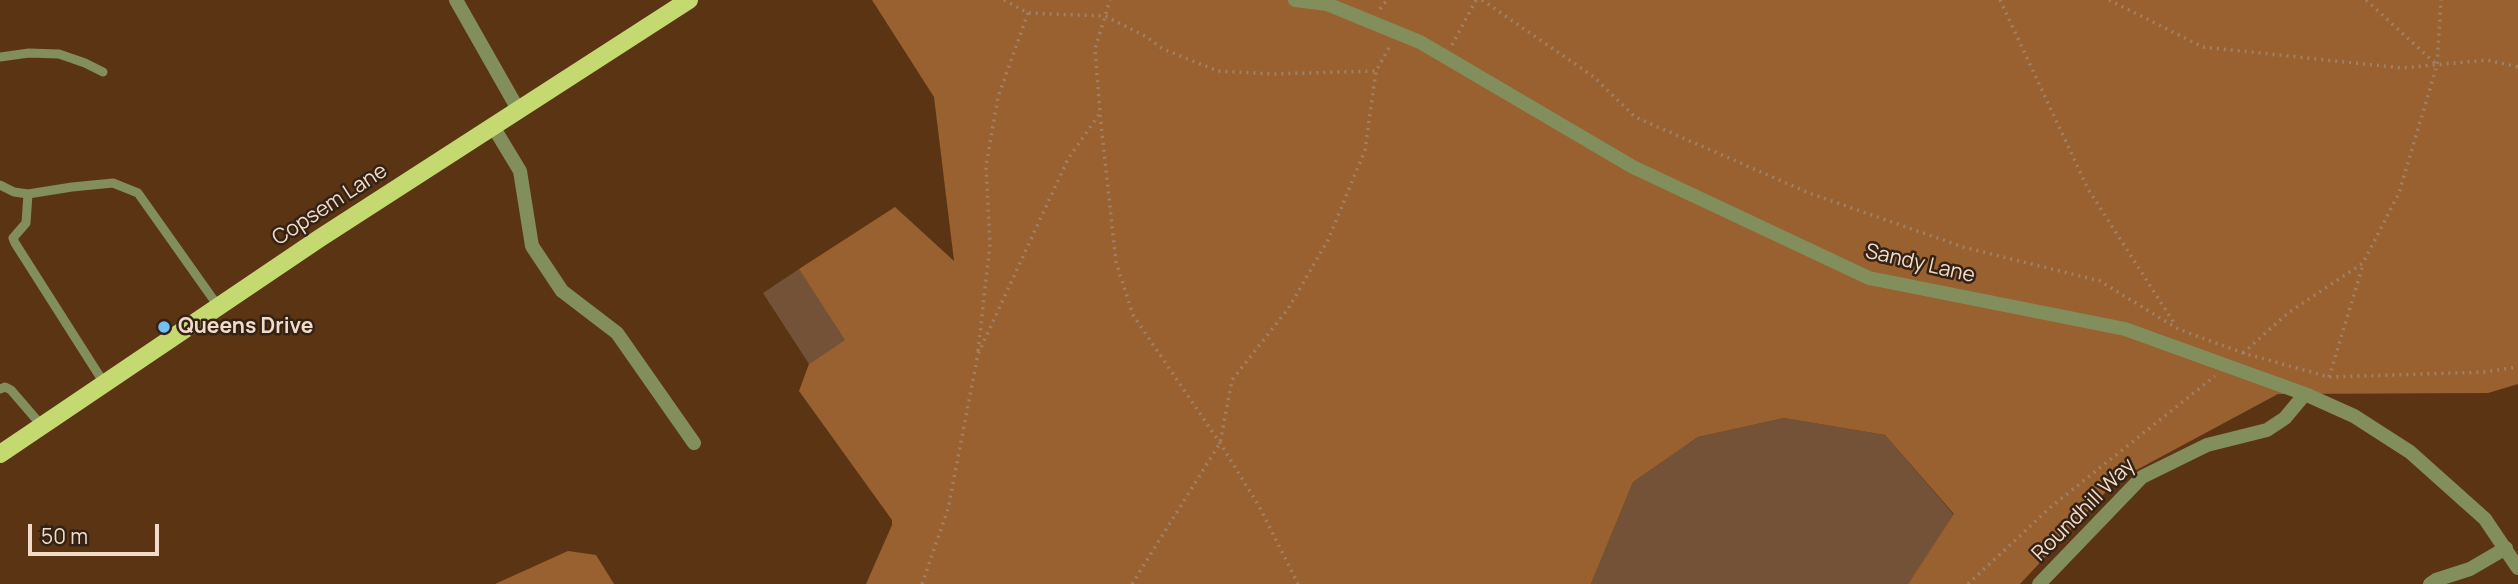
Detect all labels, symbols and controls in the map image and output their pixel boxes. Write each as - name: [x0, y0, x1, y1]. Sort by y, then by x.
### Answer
- street label: Copsem Lane: [268, 159, 392, 251]
- street label: Sandy Lane: [1863, 239, 1977, 289]
- place label: Queens Drive: [178, 314, 313, 340]
- marker: Queens Drive: [156, 319, 172, 335]
- street label: Roundhill Way: [2027, 453, 2141, 567]
- scale bar: [32, 510, 163, 554]
- text: 50 m: [41, 522, 88, 550]

